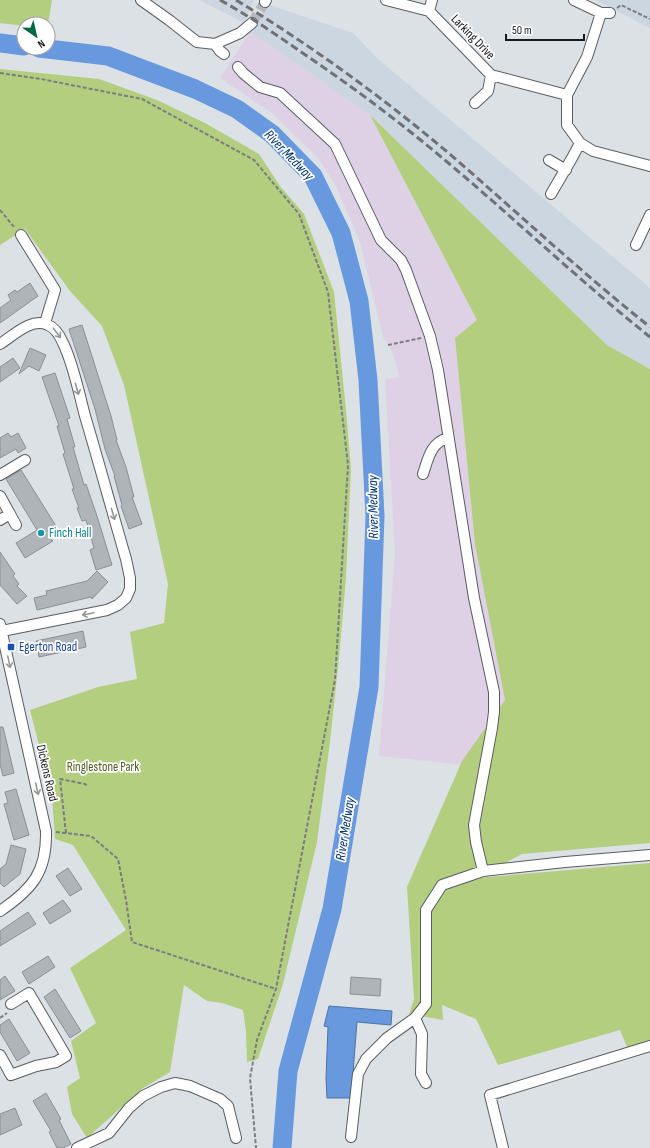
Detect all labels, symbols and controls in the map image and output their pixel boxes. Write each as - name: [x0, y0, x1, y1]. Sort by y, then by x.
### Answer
- street label: Larking Drive: [448, 11, 498, 63]
- north arrow: [16, 16, 56, 56]
- scale bar: [506, 16, 584, 42]
- text: 50 m: [512, 23, 532, 38]
- text: N: [35, 37, 47, 51]
- water label: River Medway: [261, 126, 318, 184]
- one-way arrow: [53, 328, 61, 339]
- one-way arrow: [74, 382, 81, 395]
- water label: River Medway: [364, 474, 382, 539]
- one-way arrow: [110, 507, 117, 520]
- place label: Finch Hall: [49, 525, 91, 541]
- marker: Finch Hall: [36, 528, 46, 538]
- one-way arrow: [82, 611, 95, 619]
- place label: Egerton Road: [19, 639, 77, 655]
- marker: Egerton Road: [6, 642, 16, 652]
- one-way arrow: [5, 655, 13, 668]
- street label: Dickens Road: [33, 743, 61, 803]
- park label: Ringlestone Park: [67, 759, 139, 775]
- one-way arrow: [33, 782, 41, 795]
- water label: River Medway: [332, 796, 358, 862]

